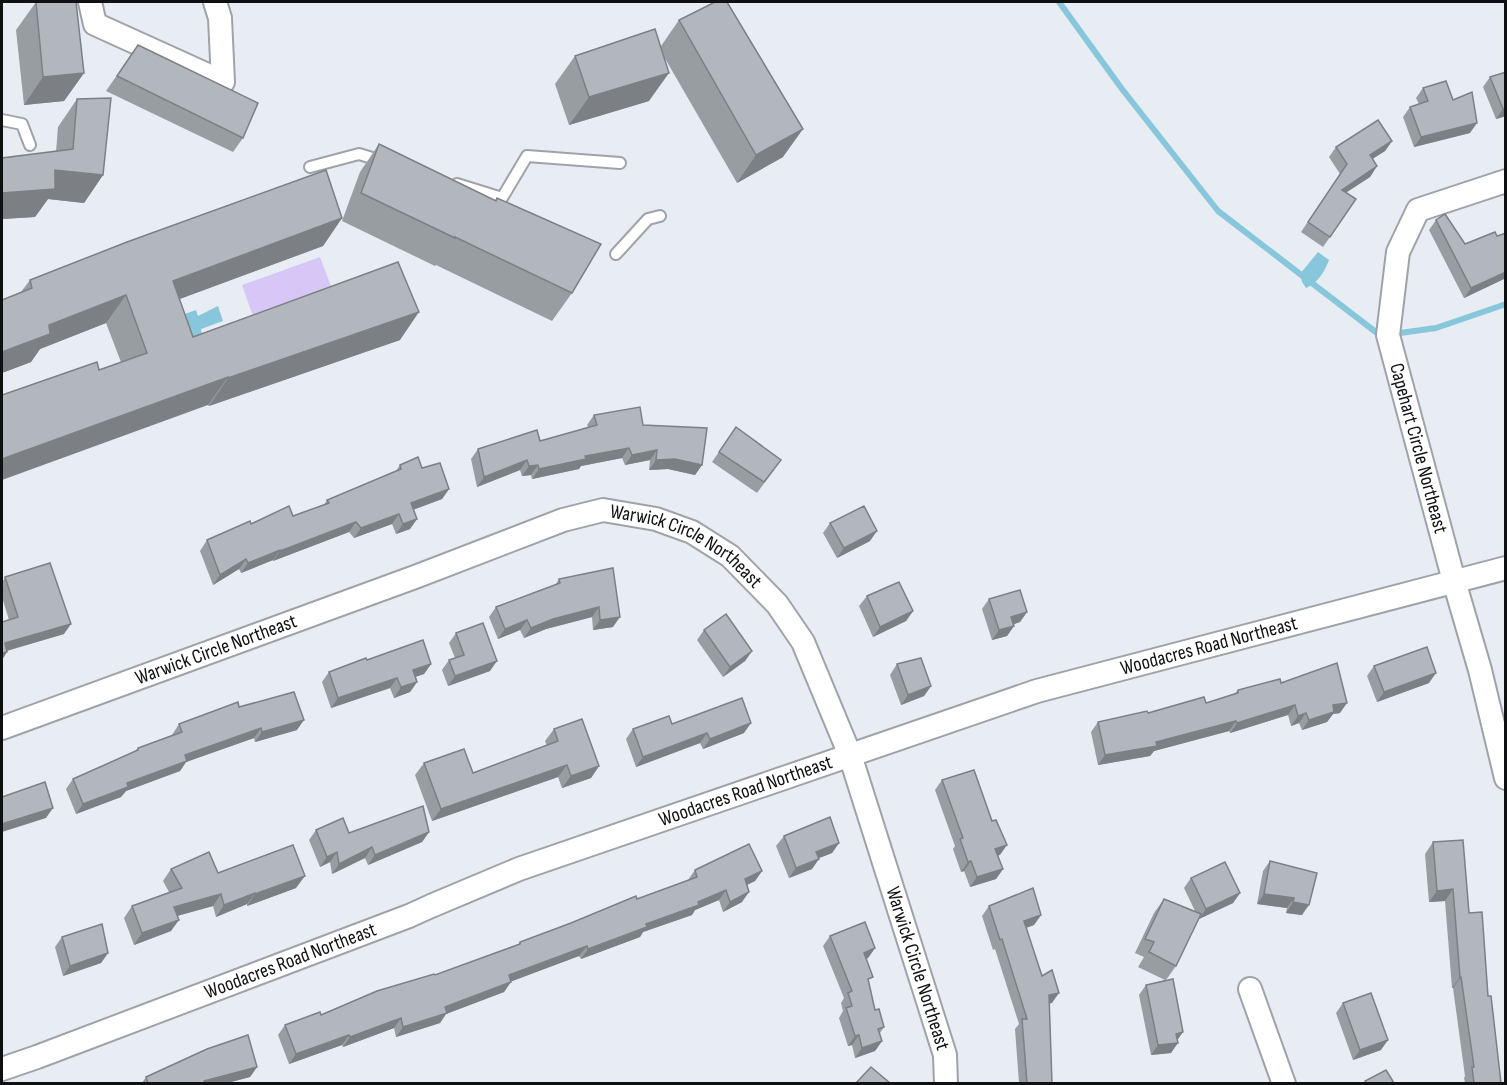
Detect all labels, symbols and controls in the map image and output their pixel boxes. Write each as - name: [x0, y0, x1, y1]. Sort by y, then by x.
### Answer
- street label: Capehart Circle Northeast: [1384, 361, 1453, 536]
- street label: Warwick Circle Northeast: [608, 499, 767, 593]
- street label: Warwick Circle Northeast: [132, 609, 300, 690]
- street label: Woodacres Road Northeast: [1118, 611, 1300, 681]
- street label: Woodacres Road Northeast: [656, 750, 835, 832]
- street label: Warwick Circle Northeast: [880, 884, 955, 1053]
- street label: Woodacres Road Northeast: [201, 918, 380, 1004]

